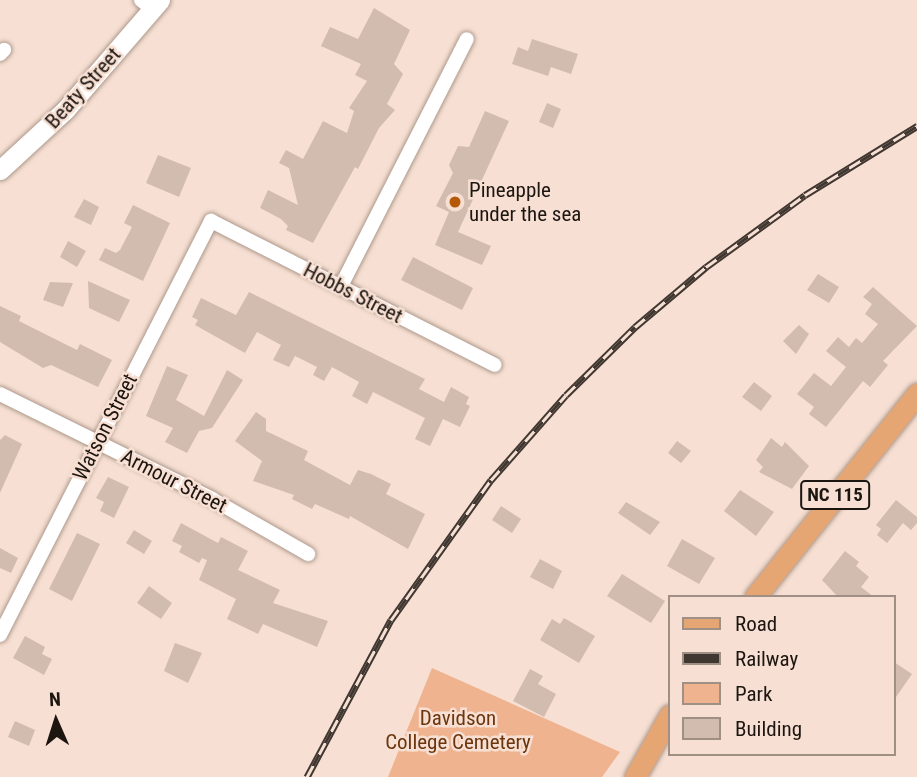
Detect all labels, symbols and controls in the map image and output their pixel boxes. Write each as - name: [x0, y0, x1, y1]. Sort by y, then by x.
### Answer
- street label: Beaty Street: [40, 42, 126, 134]
- place label: Pineapple under the sea: [469, 177, 581, 227]
- marker: Pineapple under the sea: [447, 194, 463, 210]
- street label: Hobbs Street: [299, 257, 407, 329]
- street label: Watson Street: [67, 369, 143, 485]
- street label: Armour Street: [117, 444, 231, 518]
- road number: NC 115: [800, 480, 870, 510]
- legend: [668, 595, 896, 756]
- text: Road: [735, 612, 777, 636]
- text: Railway: [735, 647, 798, 671]
- text: Park: [735, 682, 772, 706]
- north arrow: [21, 686, 91, 756]
- text: N: [48, 688, 61, 711]
- park label: Davidson College Cemetery: [385, 705, 531, 755]
- text: Building: [735, 717, 802, 741]

